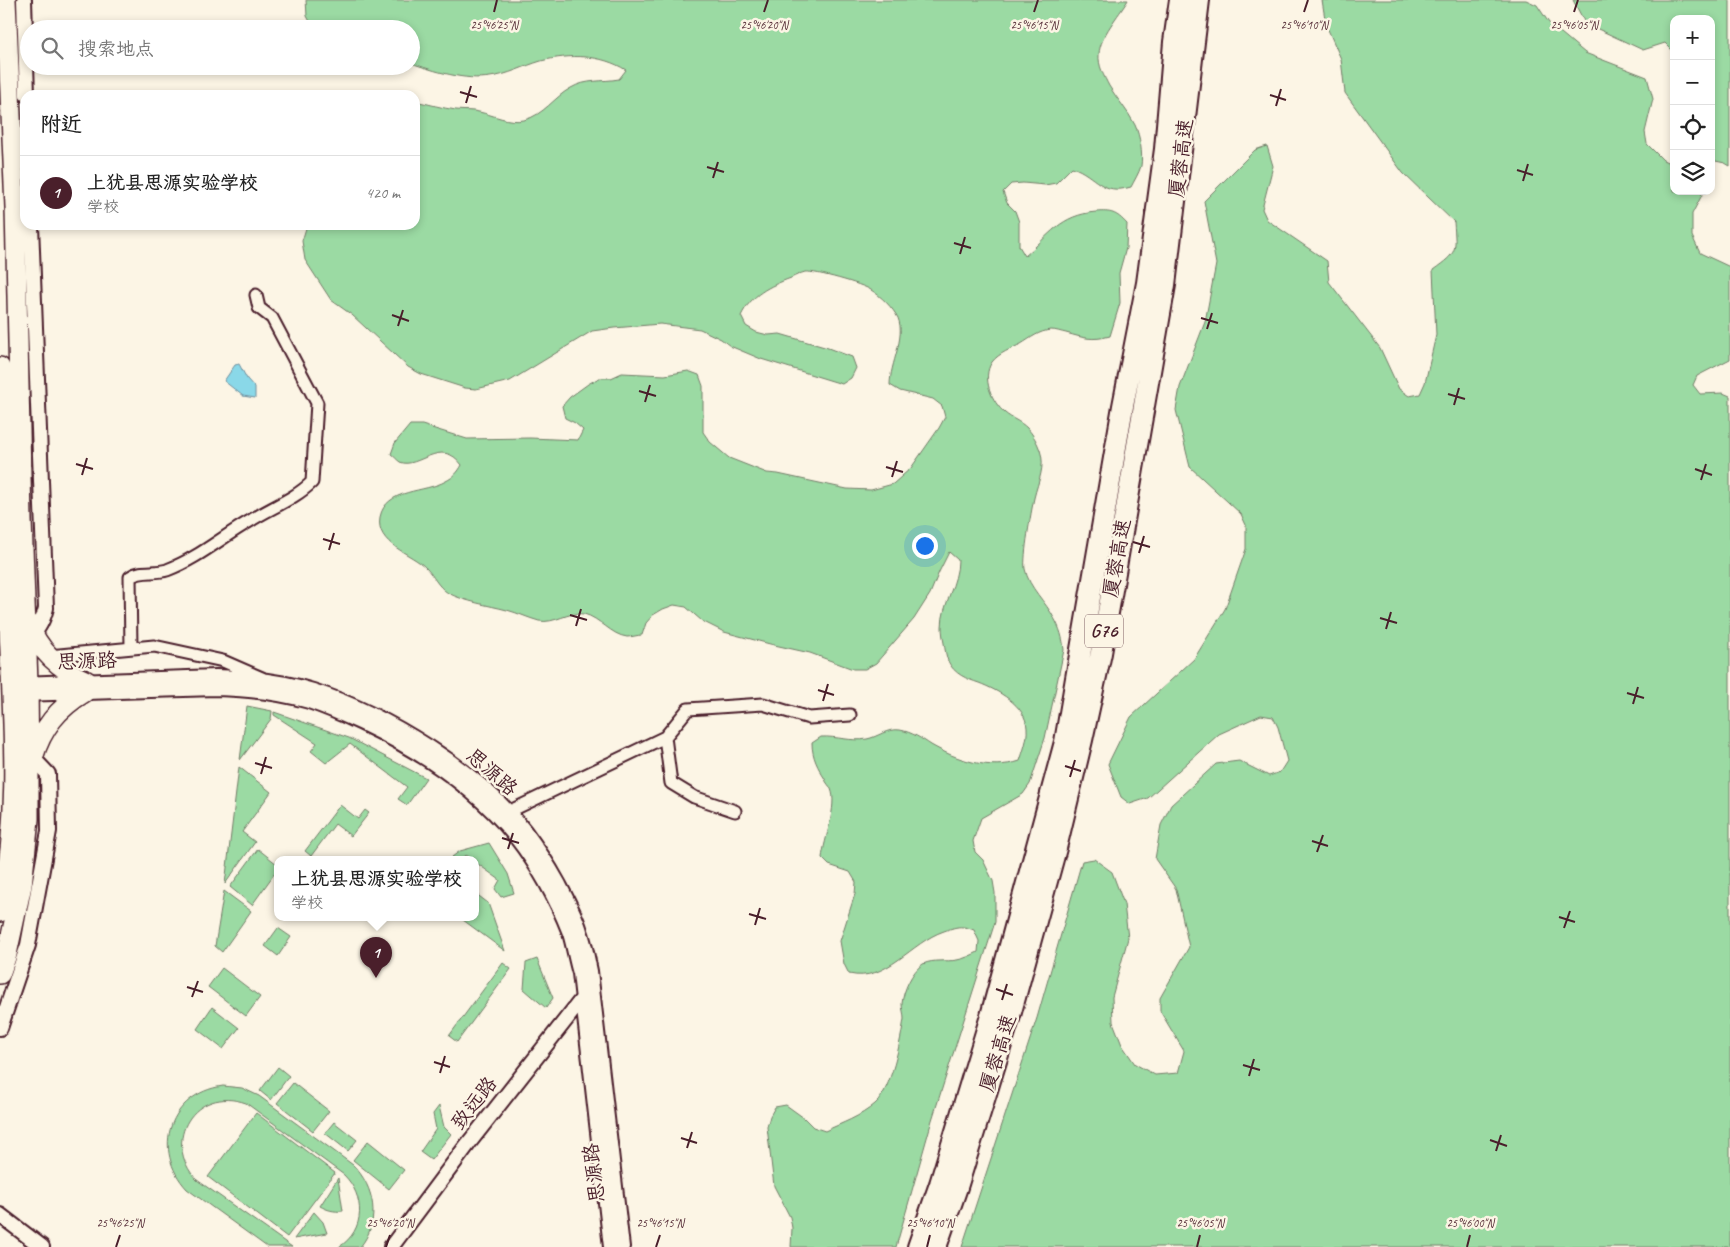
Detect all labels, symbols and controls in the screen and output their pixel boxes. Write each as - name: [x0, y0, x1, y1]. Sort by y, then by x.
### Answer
- map controls: [1670, 15, 1715, 195]
- button: +: [1670, 15, 1715, 60]
- text: 25°46'25"N: [470, 17, 519, 33]
- text: 25°46'20"N: [740, 17, 789, 33]
- text: 25°46'15"N: [1010, 17, 1059, 33]
- text: 25°46'10"N: [1280, 17, 1329, 33]
- text: 25°46'05"N: [1550, 17, 1599, 33]
- search box: [20, 20, 420, 75]
- icon: search: [38, 34, 66, 62]
- text: 搜索地点: [78, 37, 154, 61]
- button: −: [1670, 60, 1715, 105]
- button: locate: [1670, 105, 1715, 150]
- text: 附近: [40, 111, 82, 137]
- street label: 厦蓉高速: [1164, 117, 1198, 199]
- button: layers: [1670, 150, 1715, 195]
- text: 上犹县思源实验学校: [87, 171, 258, 195]
- text: 1: [52, 183, 60, 203]
- text: 420 m: [366, 183, 400, 203]
- text: 学校: [87, 197, 119, 217]
- street label: 厦蓉高速: [1098, 516, 1136, 600]
- your location: [912, 533, 938, 559]
- road number: G76: [1085, 614, 1123, 648]
- street label: 思源路: [57, 647, 118, 675]
- street label: 思源路: [461, 743, 524, 802]
- popup: [274, 856, 479, 921]
- text: 上犹县思源实验学校: [291, 867, 462, 891]
- text: 学校: [291, 893, 323, 913]
- pin: 1: [360, 937, 392, 978]
- street label: 厦蓉高速: [974, 1011, 1022, 1095]
- street label: 致远路: [446, 1071, 503, 1134]
- street label: 思源路: [578, 1141, 610, 1204]
- text: 25°46'25"N: [96, 1215, 145, 1231]
- text: 25°46'20"N: [366, 1215, 415, 1231]
- text: 25°46'15"N: [636, 1215, 685, 1231]
- text: 25°46'10"N: [906, 1215, 955, 1231]
- text: 25°46'05"N: [1176, 1215, 1225, 1231]
- text: 25°46'00"N: [1446, 1215, 1495, 1231]

